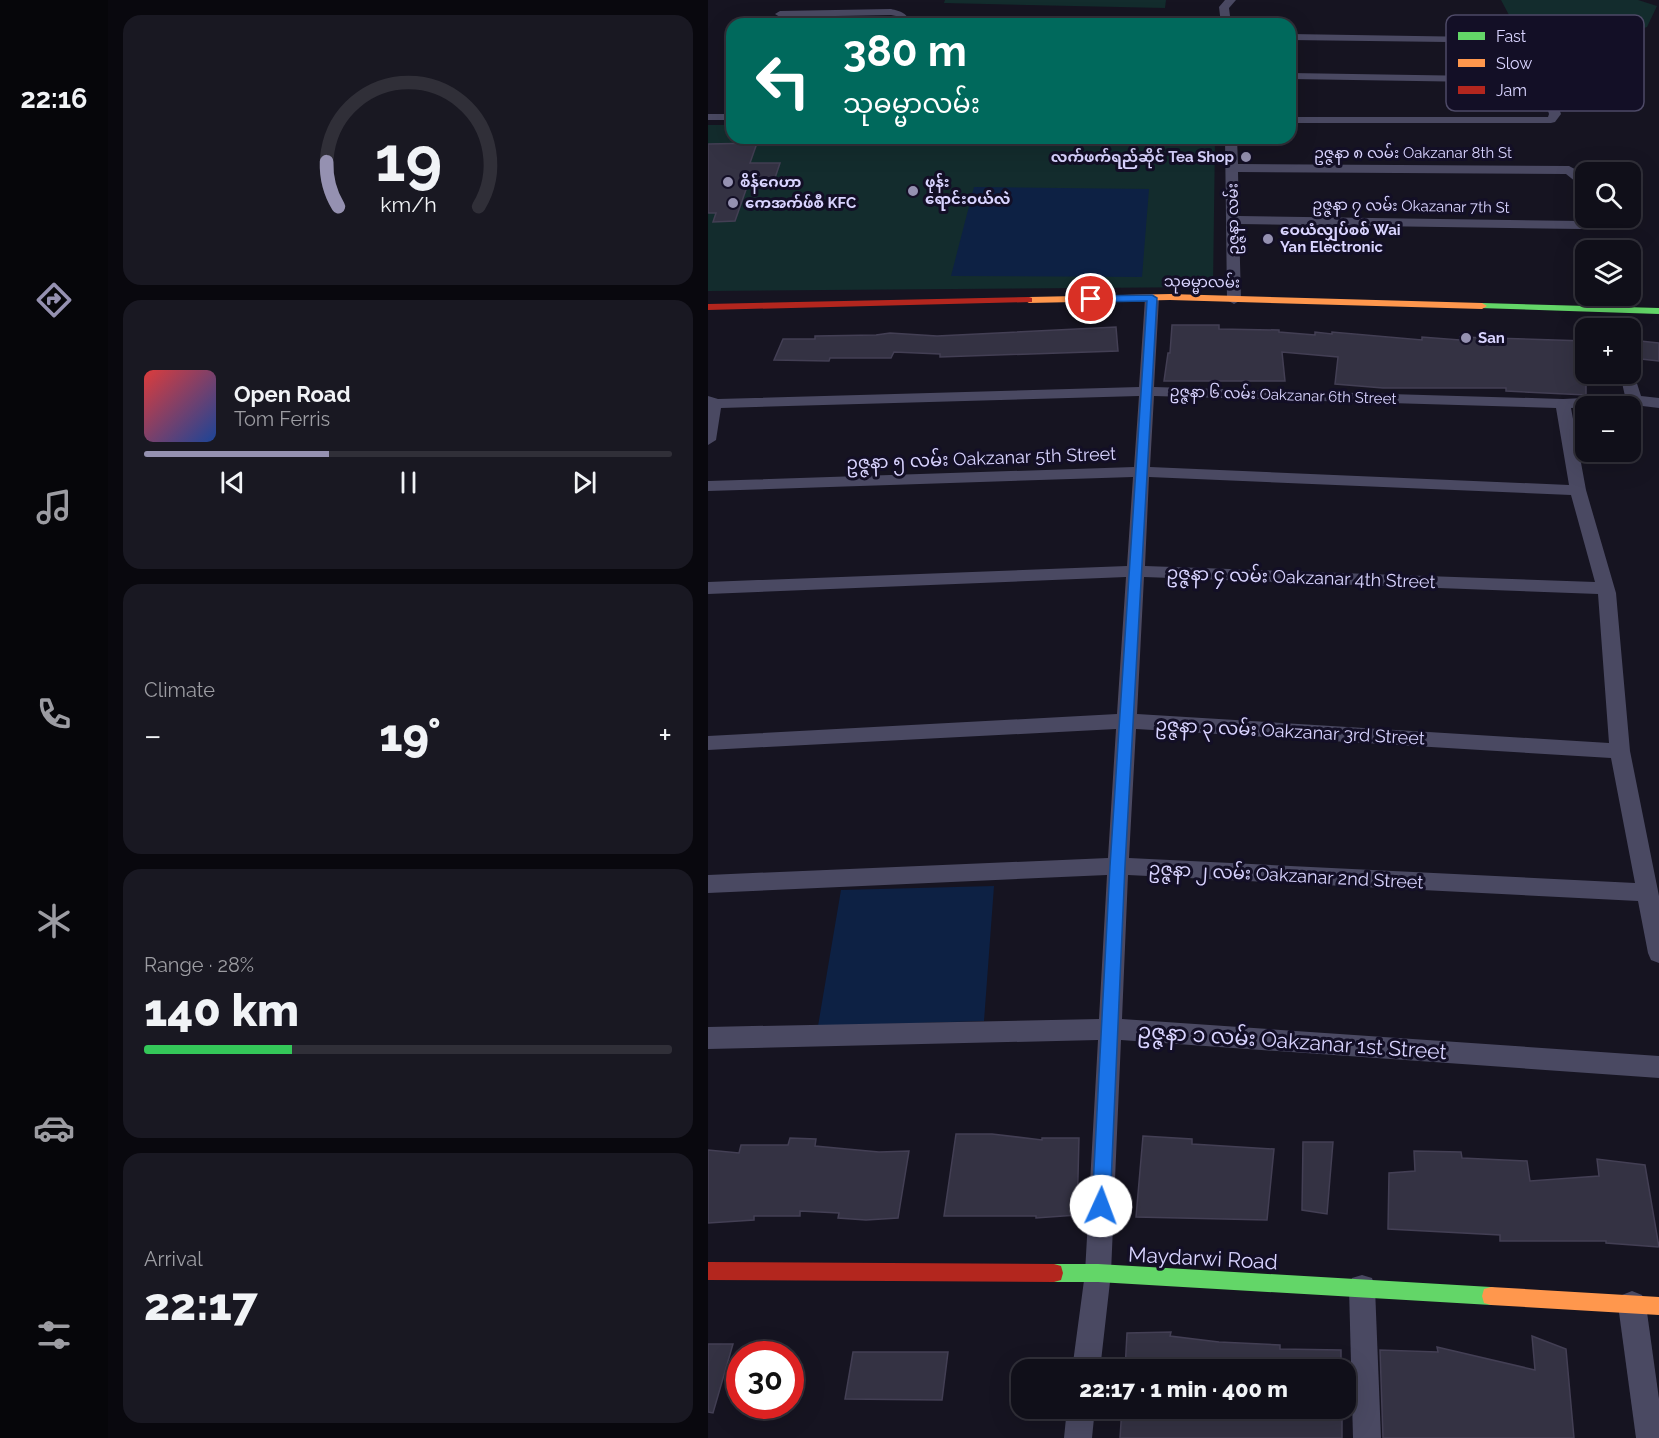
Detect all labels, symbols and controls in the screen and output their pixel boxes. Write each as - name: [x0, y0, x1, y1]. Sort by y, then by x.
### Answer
- legend: [1446, 15, 1644, 111]
- text: 380 m: [843, 27, 967, 76]
- text: Fast: [1496, 27, 1527, 46]
- icon: left: [744, 42, 822, 120]
- text: Slow: [1496, 54, 1532, 73]
- text: Jam: [1496, 81, 1527, 100]
- text: 22:16: [21, 83, 87, 114]
- text: သုဓမ္မာလမ်း: [843, 88, 980, 119]
- text: 19: [374, 122, 442, 196]
- street label: ဥဇ္ဇနာ ၈ လမ်း Oakzanar 8th St: [1314, 143, 1512, 165]
- place label: လက်ဖက်ရည်ဆိုင် Tea Shop: [1051, 147, 1234, 169]
- marker: လက်ဖက်ရည်ဆိုင် Tea Shop: [1239, 150, 1253, 164]
- map controls: [1575, 162, 1641, 462]
- button: search: [1575, 162, 1641, 228]
- place label: စိန်ဂေဟာ: [740, 172, 801, 194]
- place label: ဖုန်း ရောင်းဝယ်လဲ: [925, 172, 1011, 211]
- marker: စိန်ဂေဟာ: [721, 175, 735, 189]
- street label: ဥဇ္ဇနာ လမ်း: [1222, 183, 1246, 255]
- marker: ဖုန်း ရောင်းဝယ်လဲ: [906, 184, 920, 198]
- text: km/h: [380, 192, 436, 217]
- place label: ကေအက်ဖ်စီ KFC: [745, 193, 856, 212]
- street label: ဥဇ္ဇနာ ၇ လမ်း Okazanar 7th St: [1312, 194, 1510, 220]
- marker: ကေအက်ဖ်စီ KFC: [726, 196, 740, 210]
- place label: ဝေယံလျှပ်စစ် Wai Yan Electronic: [1280, 220, 1401, 256]
- marker: ဝေယံလျှပ်စစ် Wai Yan Electronic: [1261, 232, 1275, 246]
- button: layers: [1575, 240, 1641, 306]
- street label: သုဓမ္မာလမ်း: [1164, 271, 1240, 295]
- pin: [1065, 273, 1116, 324]
- icon: directions: [33, 279, 75, 321]
- icon: arrive: [1074, 282, 1107, 315]
- button: +: [1575, 318, 1641, 384]
- place label: San: [1478, 329, 1505, 347]
- marker: San: [1459, 331, 1473, 345]
- text: Open Road: [234, 381, 351, 407]
- street label: ဥဇ္ဇနာ ၆ လမ်း Oakzanar 6th Street: [1169, 381, 1397, 411]
- button: −: [1575, 396, 1641, 462]
- text: Tom Ferris: [234, 407, 330, 431]
- street label: ဥဇ္ဇနာ ၅ လမ်း Oakzanar 5th Street: [845, 441, 1117, 479]
- icon: previous: [216, 466, 249, 499]
- icon: pause: [392, 466, 425, 499]
- icon: next: [568, 466, 601, 499]
- icon: music: [33, 486, 75, 528]
- street label: ဥဇ္ဇနာ ၄ လမ်း Oakzanar 4th Street: [1166, 560, 1436, 598]
- text: Climate: [144, 678, 215, 702]
- icon: phone: [33, 693, 75, 735]
- text: 19°: [379, 709, 441, 762]
- street label: ဥဇ္ဇနာ ၃ လမ်း Oakzanar 3rd Street: [1154, 711, 1425, 754]
- text: −: [144, 716, 162, 755]
- text: +: [658, 716, 672, 755]
- street label: ဥဇ္ဇနာ ၂ လမ်း Oakzanar 2nd Street: [1148, 855, 1424, 898]
- icon: climate: [33, 900, 75, 942]
- text: Range · 28%: [144, 953, 254, 977]
- text: 140 km: [144, 984, 299, 1037]
- street label: ဥဇ္ဇနာ ၁ လမ်း Oakzanar 1st Street: [1136, 1015, 1448, 1070]
- icon: car: [33, 1107, 75, 1149]
- position arrow: [1069, 1174, 1133, 1238]
- street label: Maydarwi Road: [1128, 1242, 1278, 1274]
- text: Arrival: [144, 1247, 203, 1271]
- text: 22:17: [144, 1278, 258, 1331]
- icon: filters: [33, 1314, 75, 1356]
- speed limit sign: 30: [726, 1341, 804, 1419]
- text: 22:17 · 1 min · 400 m: [1079, 1376, 1288, 1402]

